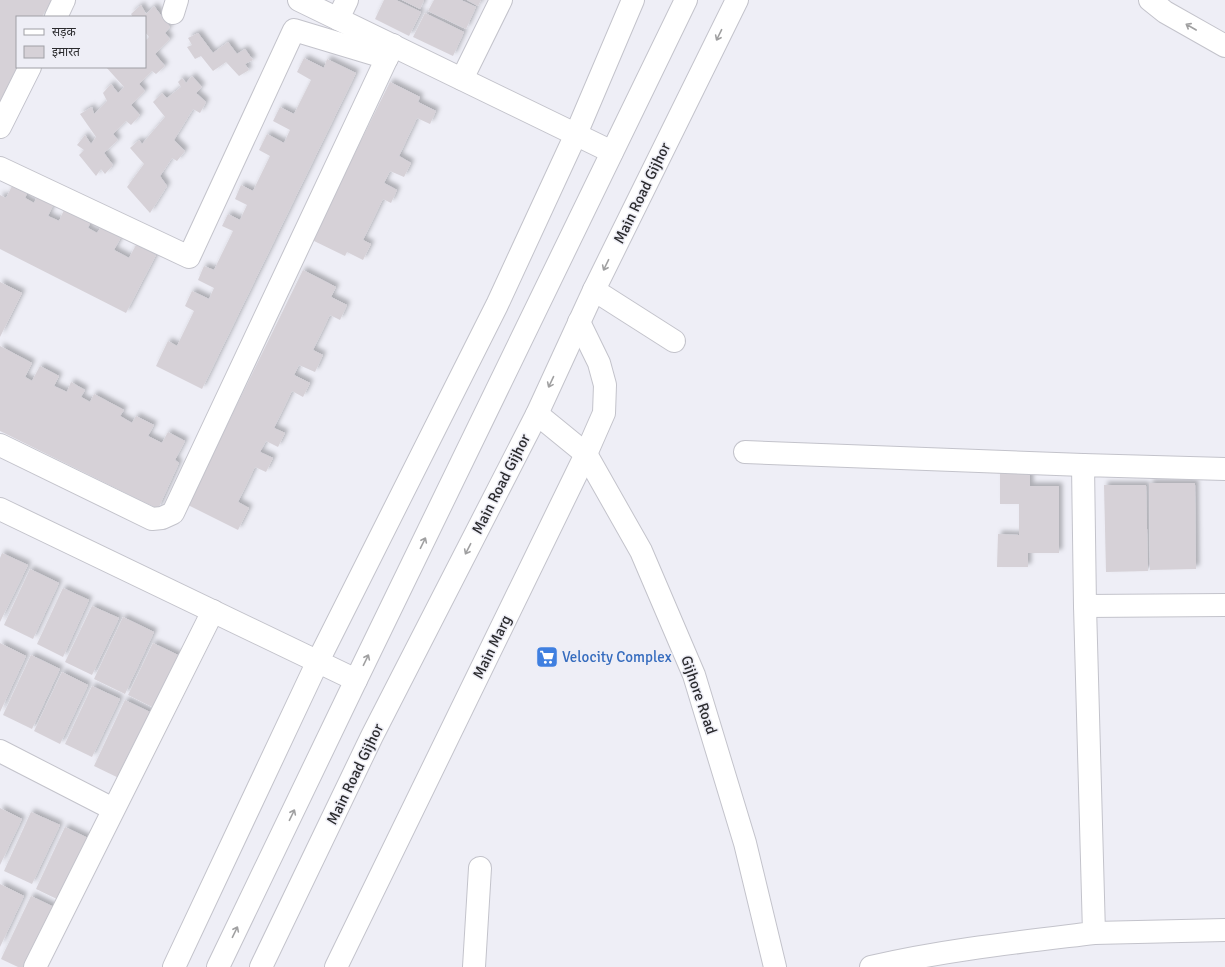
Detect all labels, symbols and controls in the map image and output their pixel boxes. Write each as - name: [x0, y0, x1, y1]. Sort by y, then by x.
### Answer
- legend: [16, 16, 146, 68]
- one-way arrow: [1185, 23, 1197, 31]
- text: सड़क: [52, 25, 77, 40]
- one-way arrow: [715, 29, 722, 41]
- text: इमारत: [52, 45, 81, 60]
- street label: Main Road Gijhor: [610, 139, 674, 246]
- one-way arrow: [602, 258, 610, 270]
- one-way arrow: [547, 376, 554, 388]
- street label: Main Road Gijhor: [468, 430, 534, 537]
- one-way arrow: [420, 537, 427, 549]
- one-way arrow: [464, 542, 471, 554]
- street label: Main Marg: [469, 612, 515, 682]
- supermarket icon: Velocity Complex: [534, 644, 560, 670]
- place label: Velocity Complex: [562, 648, 672, 666]
- street label: Gijhore Road: [677, 653, 721, 737]
- one-way arrow: [363, 654, 370, 666]
- street label: Main Road Gijhor: [323, 720, 387, 827]
- one-way arrow: [288, 809, 296, 821]
- one-way arrow: [232, 926, 239, 938]

